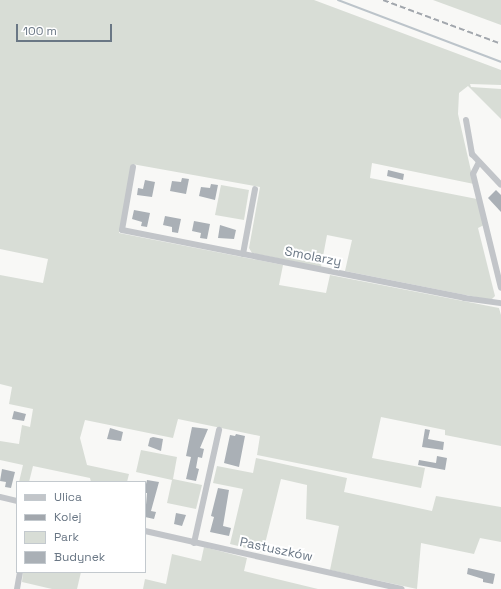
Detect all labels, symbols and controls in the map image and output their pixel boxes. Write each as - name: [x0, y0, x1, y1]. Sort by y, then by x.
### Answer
- scale bar: [18, 16, 114, 42]
- text: 100 m: [23, 23, 57, 39]
- street label: Smolarzy: [283, 244, 343, 270]
- legend: [16, 481, 146, 573]
- text: Ulica: [54, 489, 82, 505]
- text: Kolej: [54, 509, 82, 525]
- text: Park: [54, 529, 79, 545]
- street label: Pastuszków: [238, 535, 314, 565]
- text: Budynek: [54, 549, 105, 565]

